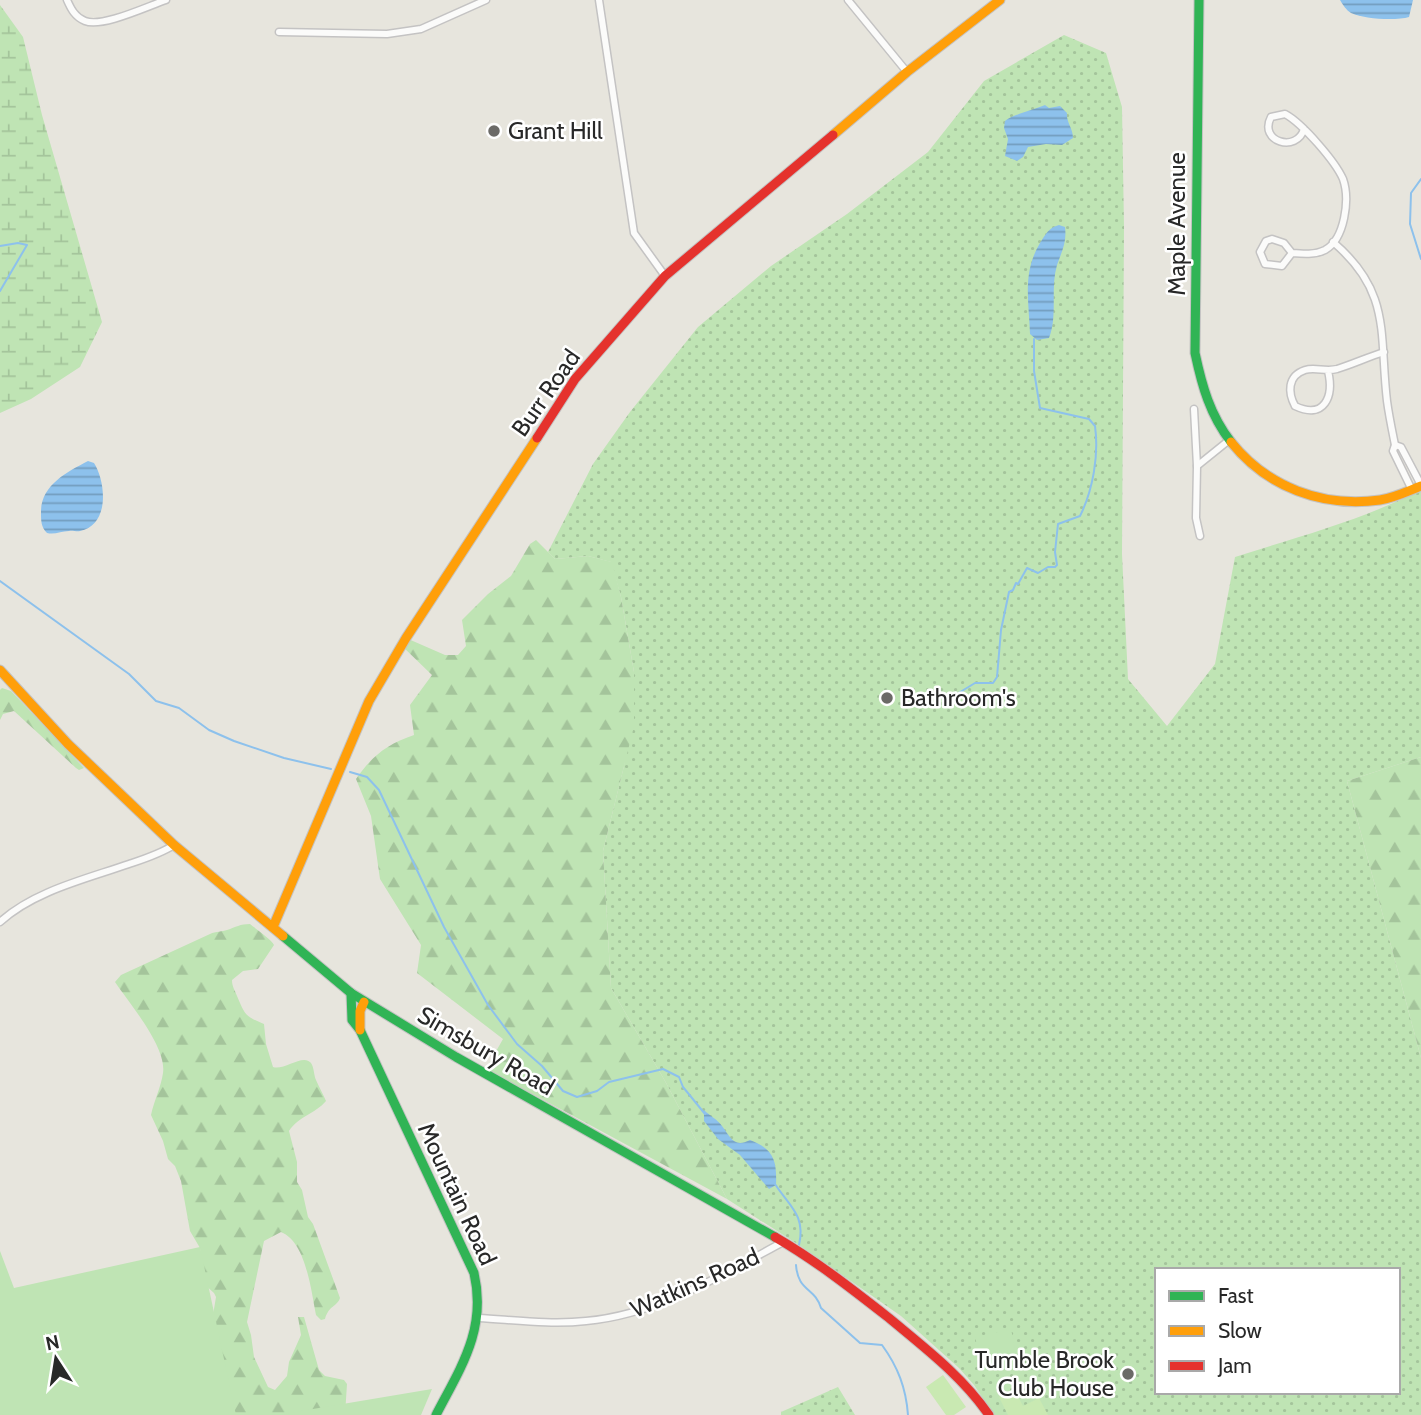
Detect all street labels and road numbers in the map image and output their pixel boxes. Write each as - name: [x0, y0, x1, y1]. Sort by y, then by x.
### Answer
- street label: Maple Avenue: [1162, 152, 1191, 296]
- street label: Burr Road: [505, 344, 586, 442]
- street label: Simsbury Road: [413, 1000, 560, 1101]
- street label: Mountain Road: [412, 1118, 503, 1270]
- street label: Watkins Road: [626, 1241, 764, 1324]

